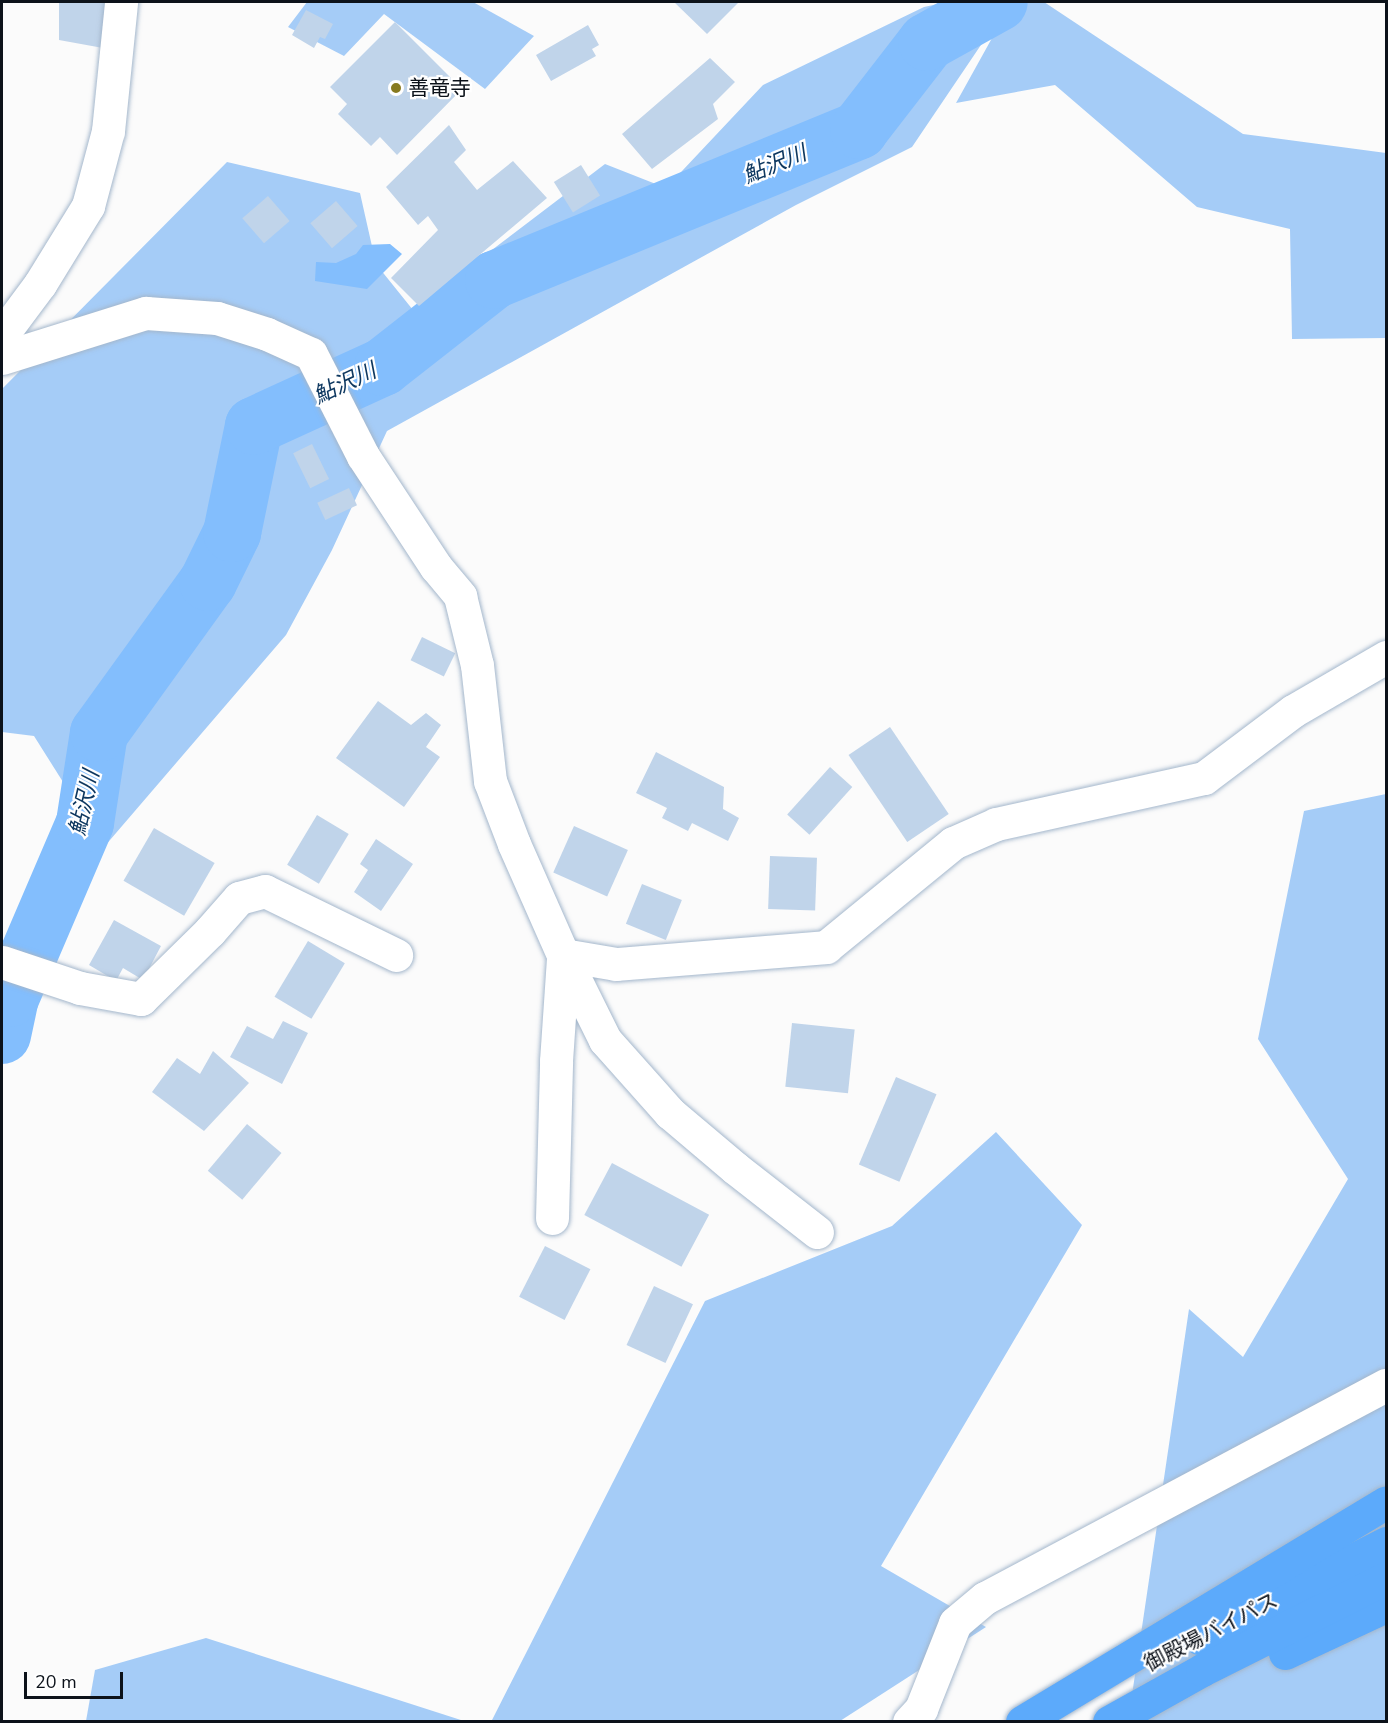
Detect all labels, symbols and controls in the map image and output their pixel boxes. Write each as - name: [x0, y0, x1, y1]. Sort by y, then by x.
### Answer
- place label: 善竜寺: [408, 75, 471, 101]
- marker: 善竜寺: [389, 81, 403, 95]
- water label: 鮎沢川: [739, 140, 811, 190]
- water label: 鮎沢川: [310, 358, 380, 410]
- water label: 鮎沢川: [65, 768, 105, 838]
- street label: 御殿場バイパス: [1140, 1587, 1282, 1677]
- scale bar: [27, 1660, 126, 1698]
- text: 20 m: [35, 1670, 77, 1694]

